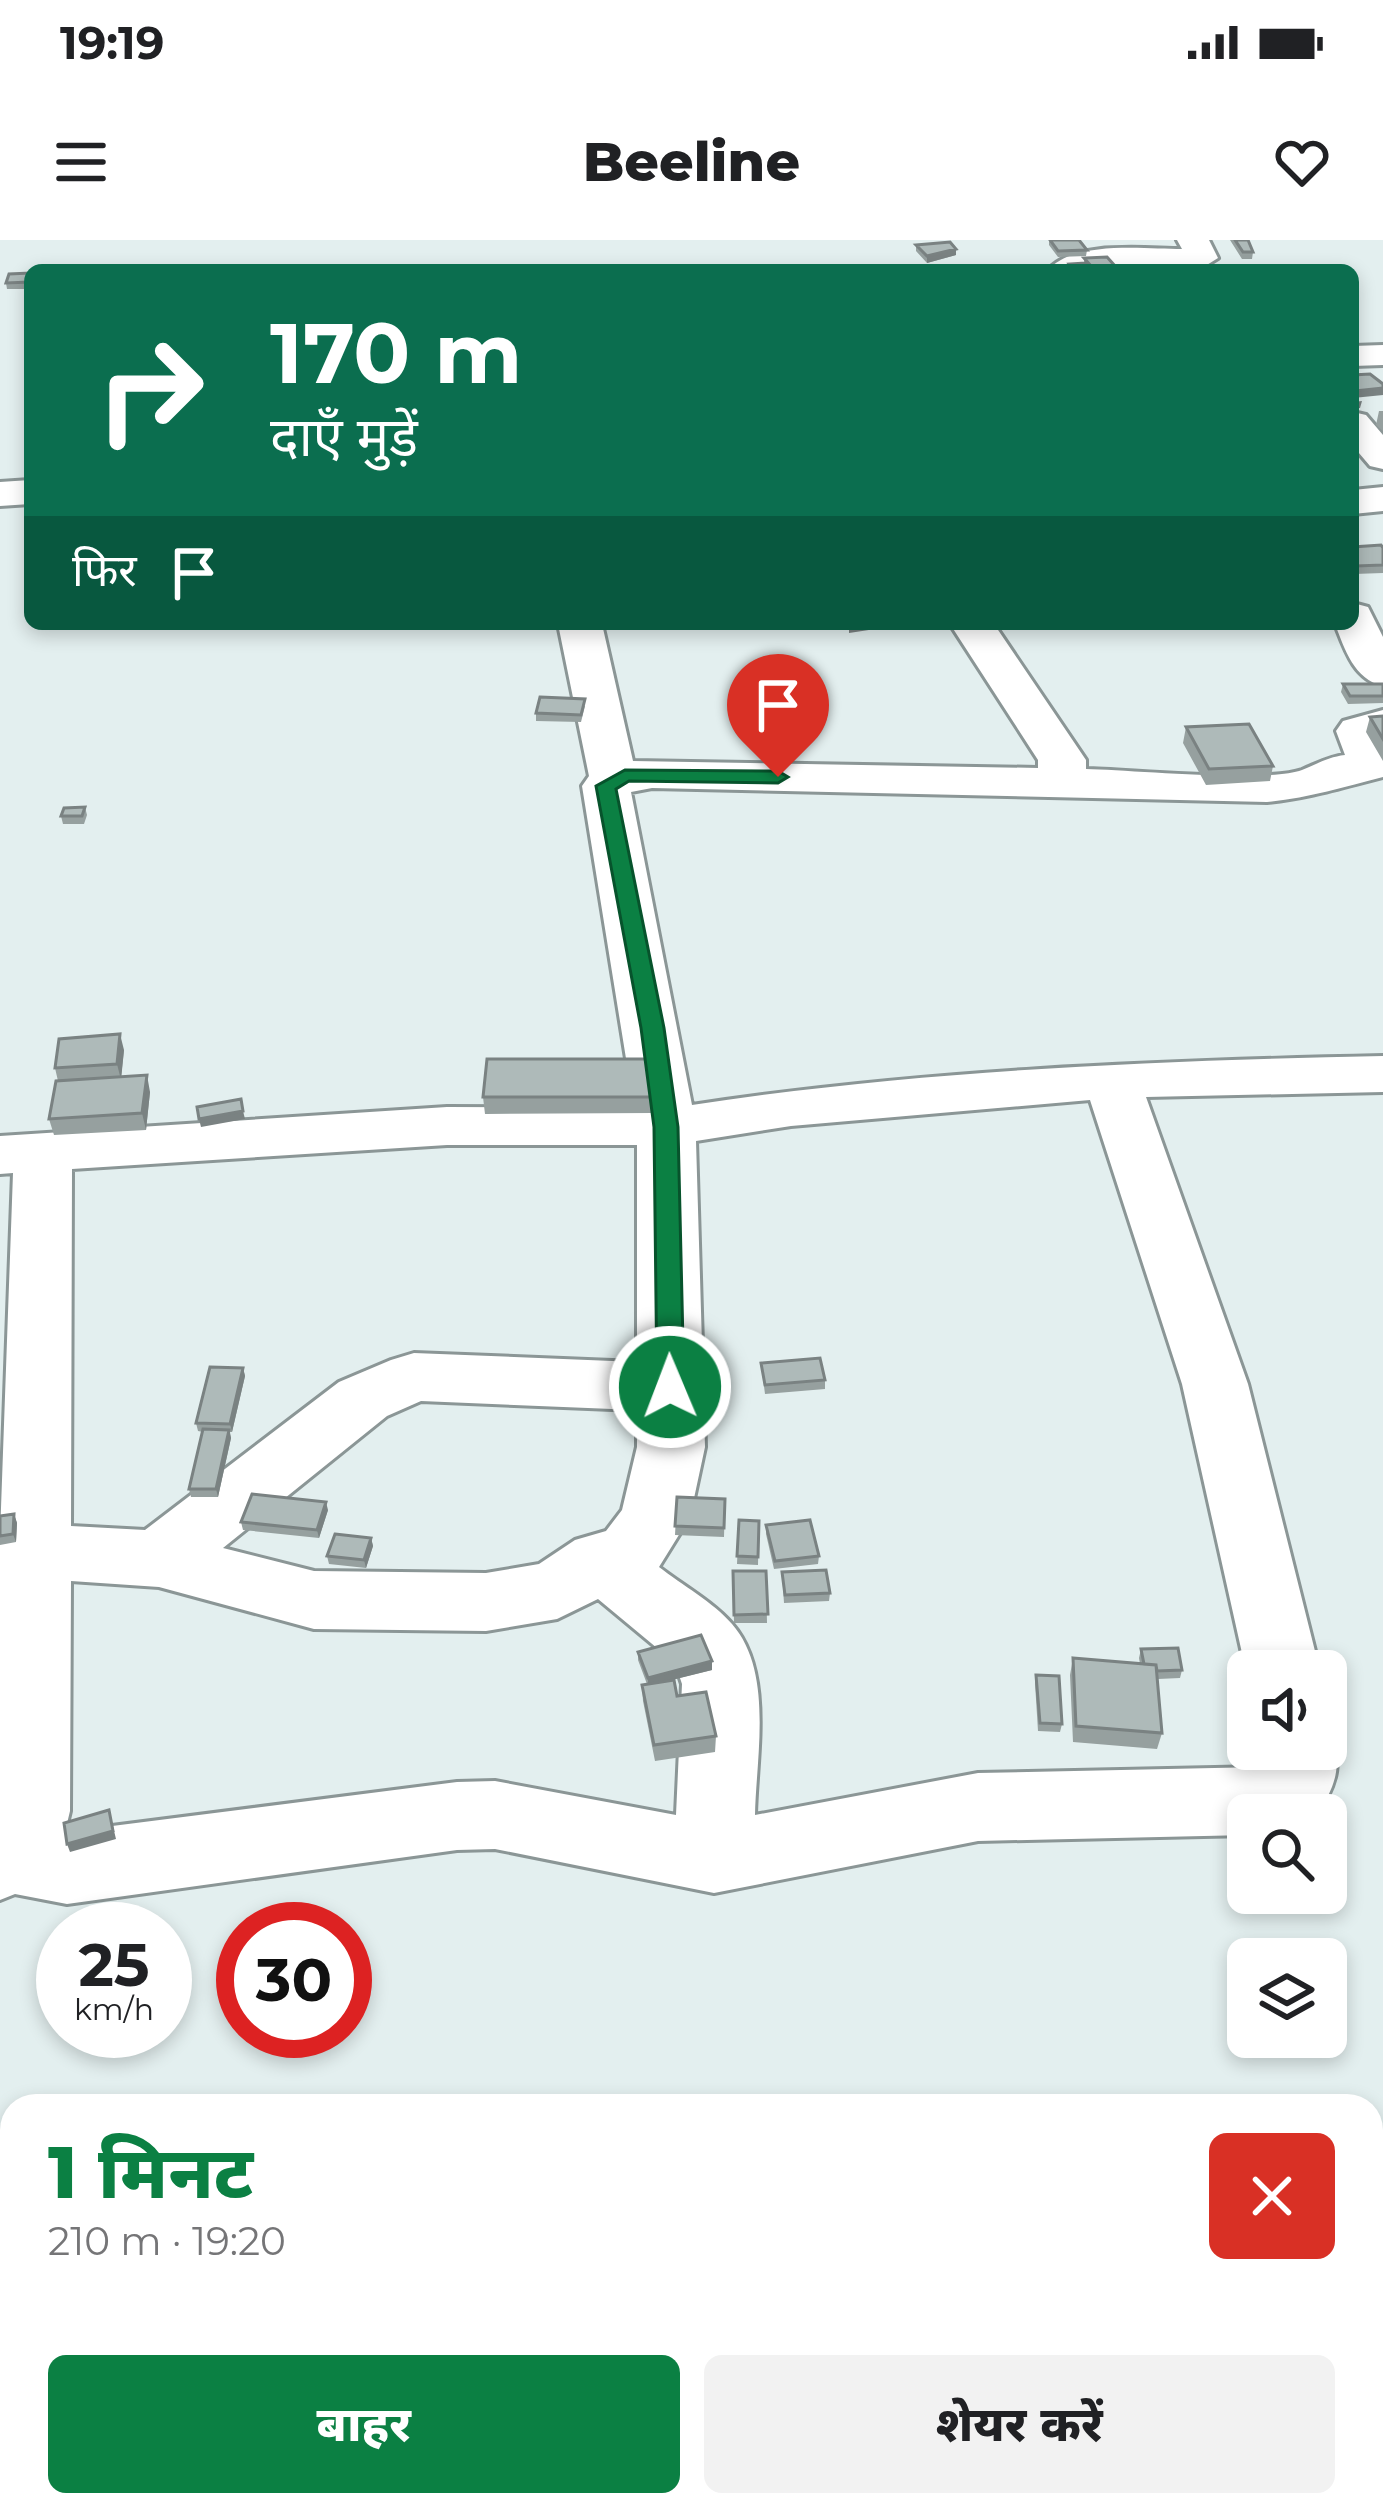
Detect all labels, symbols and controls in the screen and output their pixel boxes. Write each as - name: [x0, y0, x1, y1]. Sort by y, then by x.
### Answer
- text: 19:19: [60, 15, 164, 70]
- icon: menu: [48, 129, 114, 195]
- text: Beeline: [583, 129, 800, 195]
- icon: heart: [1269, 129, 1335, 195]
- text: 170 m: [270, 302, 522, 404]
- icon: right: [72, 312, 228, 468]
- text: दाएँ मुड़ें: [270, 404, 418, 470]
- icon: arrive: [161, 540, 227, 606]
- text: फिर: [72, 542, 137, 597]
- pin: [727, 654, 829, 777]
- icon: arrive: [745, 672, 811, 738]
- position arrow: [607, 1324, 733, 1450]
- map controls: [1227, 1650, 1347, 2058]
- button: sound: [1227, 1650, 1347, 1770]
- button: search: [1227, 1794, 1347, 1914]
- speed limit sign: 30: [216, 1902, 372, 2058]
- text: 25: [78, 1928, 150, 2001]
- button: layers: [1227, 1938, 1347, 2058]
- text: km/h: [74, 1991, 154, 2028]
- text: 1 मिनट: [48, 2128, 253, 2216]
- button: close: [1209, 2133, 1335, 2259]
- text: 210 m · 19:20: [48, 2217, 286, 2265]
- button: बाहर: [48, 2355, 680, 2493]
- button: शेयर करें: [704, 2355, 1335, 2493]

